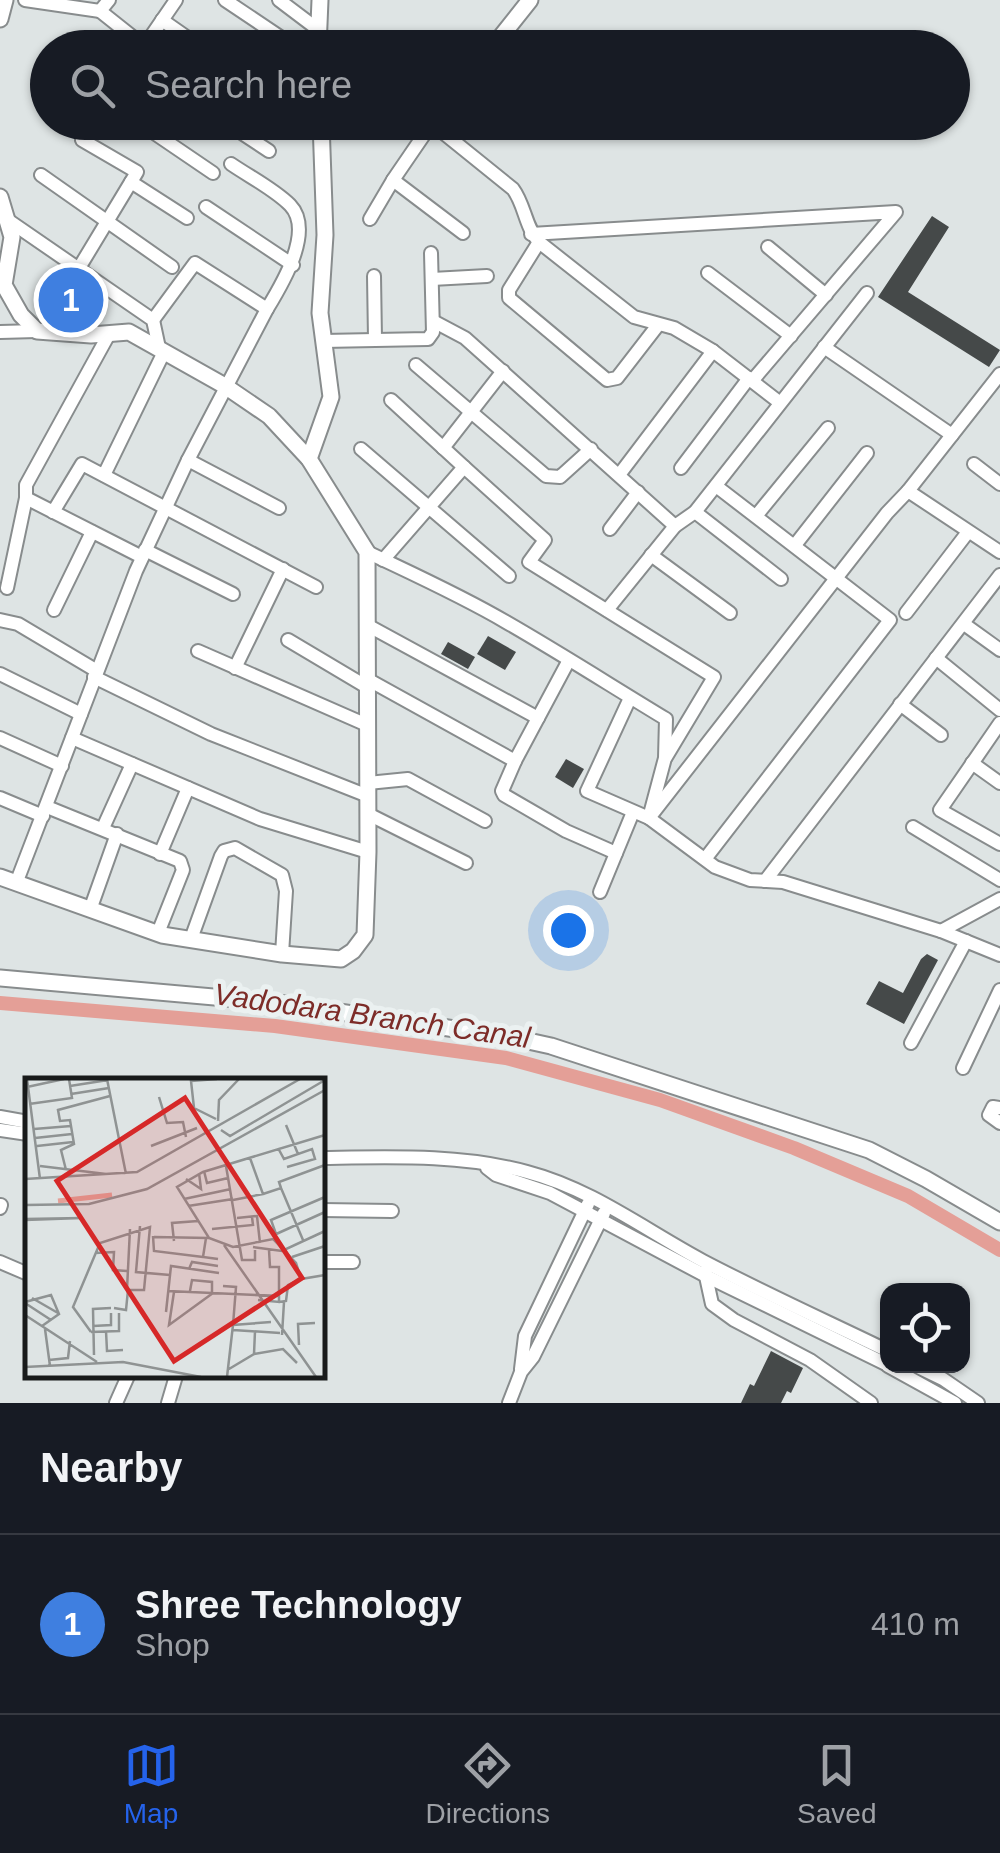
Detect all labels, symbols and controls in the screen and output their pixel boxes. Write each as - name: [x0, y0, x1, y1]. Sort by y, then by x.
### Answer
- search box: [30, 30, 970, 140]
- icon: search: [65, 58, 120, 113]
- text: Search here: [145, 64, 352, 106]
- pin: 1: [38, 262, 104, 338]
- your location: [543, 905, 594, 956]
- water label: Vadodara Branch Canal: [212, 977, 534, 1054]
- inset map: [25, 1078, 325, 1378]
- map controls: [880, 1283, 970, 1373]
- button: locate: [880, 1283, 970, 1373]
- text: Nearby: [40, 1444, 182, 1491]
- text: Shree Technology: [135, 1584, 462, 1626]
- text: 1: [64, 1606, 81, 1642]
- text: 410 m: [871, 1606, 960, 1642]
- text: Shop: [135, 1627, 210, 1663]
- tab: Map: [124, 1738, 179, 1830]
- tab: Directions: [426, 1738, 550, 1830]
- tab: Saved: [797, 1738, 876, 1830]

